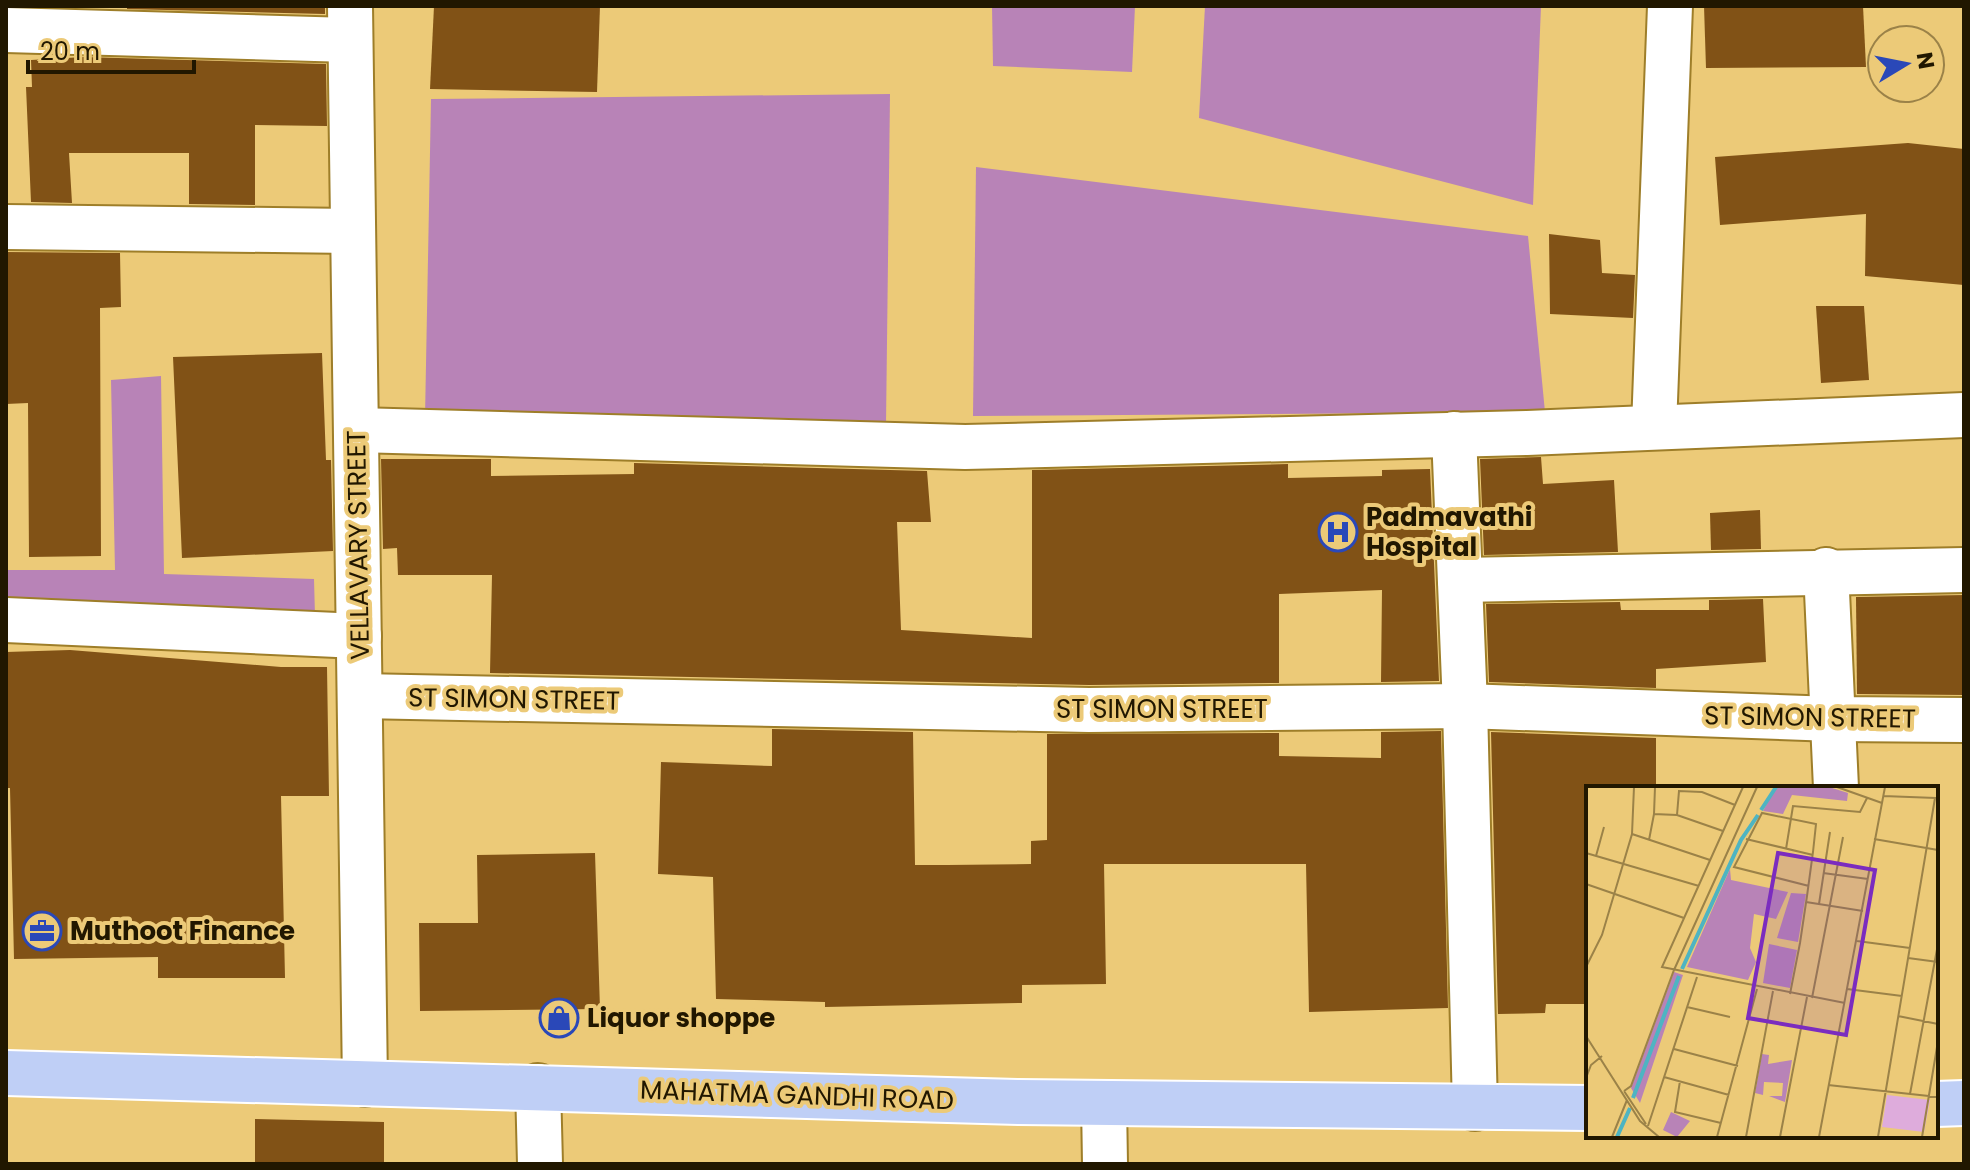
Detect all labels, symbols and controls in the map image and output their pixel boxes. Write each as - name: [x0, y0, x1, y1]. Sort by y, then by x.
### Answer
- scale bar: [28, 24, 194, 74]
- north arrow: [1866, 24, 1946, 104]
- text: 20 m: [40, 35, 100, 68]
- text: N: [1909, 50, 1942, 71]
- street label: VELLAVARY STREET: [338, 430, 378, 660]
- place label: Padmavathi Hospital: [1366, 499, 1532, 565]
- hospital icon: Padmavathi Hospital: [1317, 511, 1359, 553]
- street label: ST SIMON STREET: [408, 679, 620, 719]
- street label: ST SIMON STREET: [1056, 691, 1268, 727]
- street label: ST SIMON STREET: [1704, 697, 1916, 737]
- inset map: [1586, 786, 1938, 1138]
- office icon: Muthoot Finance: [21, 910, 63, 952]
- place label: Muthoot Finance: [70, 913, 295, 949]
- shop icon: Liquor shoppe: [538, 997, 580, 1039]
- place label: Liquor shoppe: [587, 1000, 775, 1036]
- street label: MAHATMA GANDHI ROAD: [639, 1072, 955, 1118]

